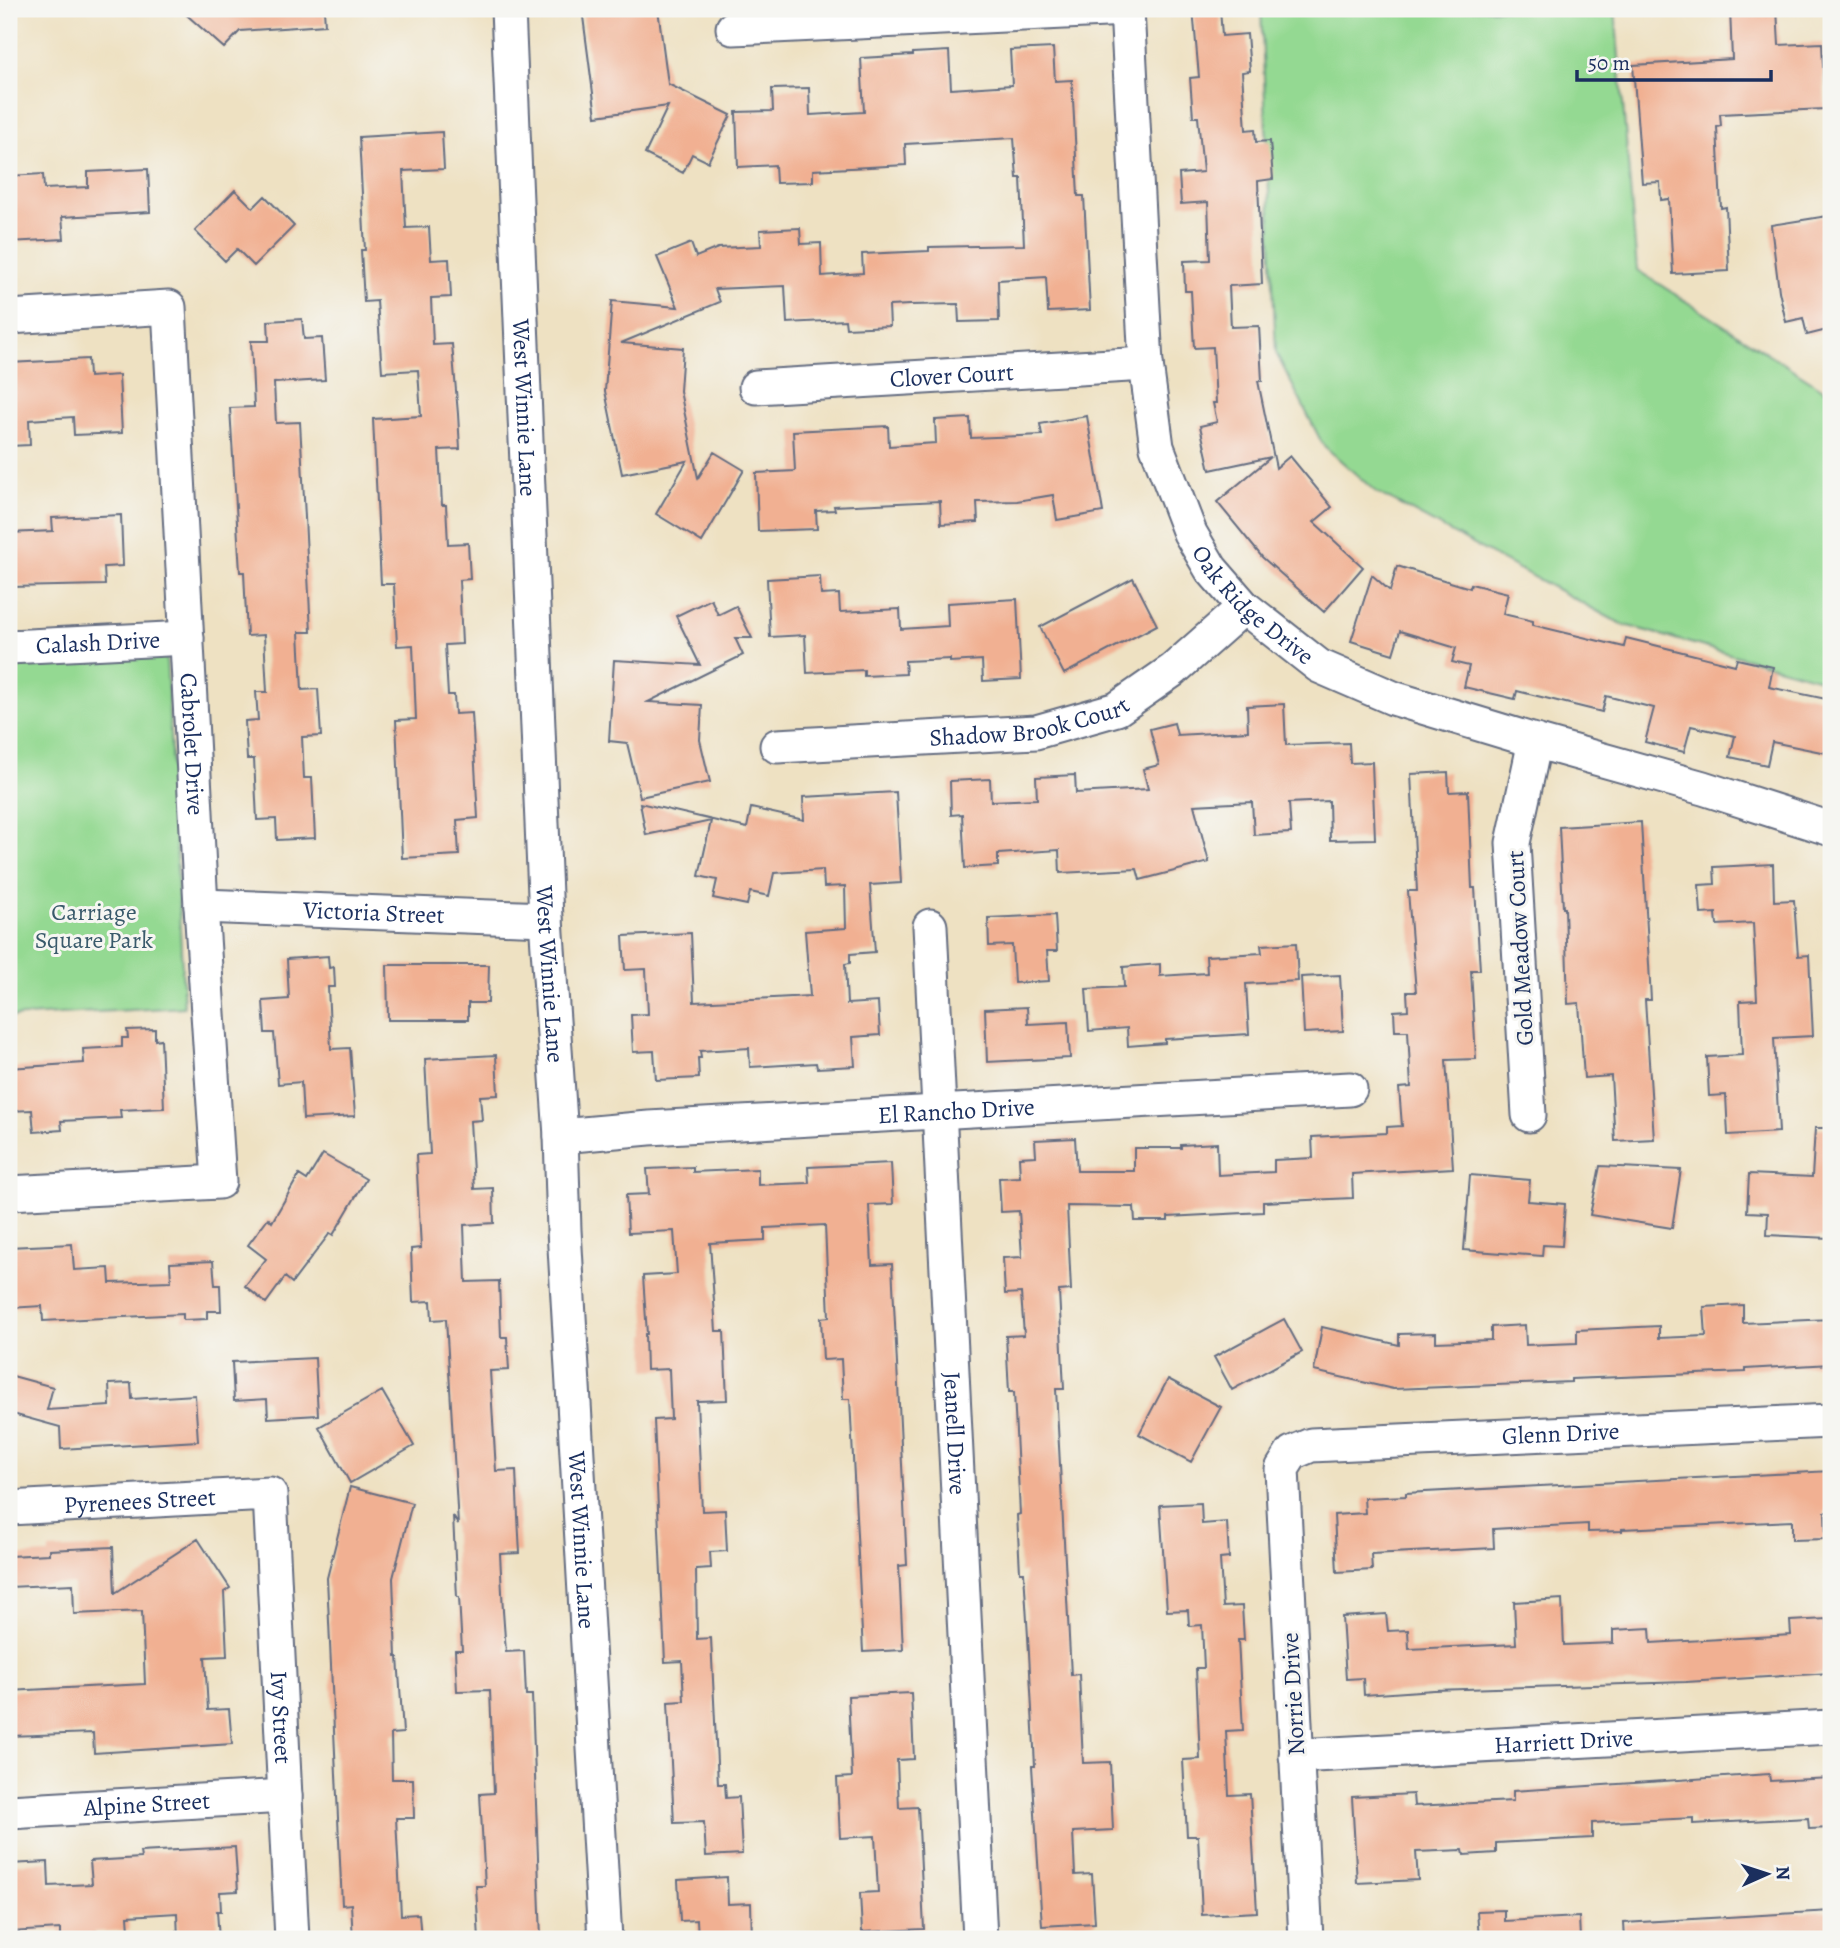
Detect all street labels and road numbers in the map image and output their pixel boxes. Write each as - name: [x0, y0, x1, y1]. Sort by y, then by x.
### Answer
- street label: West Winnie Lane: [505, 317, 544, 497]
- street label: Clover Court: [889, 356, 1015, 395]
- street label: Oak Ridge Drive: [1185, 539, 1320, 672]
- street label: Calash Drive: [35, 623, 161, 662]
- street label: Cabrolet Drive: [173, 672, 212, 816]
- street label: Shadow Brook Court: [928, 689, 1136, 754]
- street label: Gold Meadow Court: [1499, 849, 1541, 1046]
- street label: West Winnie Lane: [529, 884, 572, 1064]
- street label: Victoria Street: [302, 894, 445, 931]
- street label: El Rancho Drive: [877, 1091, 1035, 1131]
- street label: Jeanell Drive: [936, 1371, 974, 1496]
- street label: Glenn Drive: [1501, 1415, 1620, 1452]
- street label: West Winnie Lane: [561, 1449, 603, 1630]
- street label: Pyrenees Street: [63, 1481, 217, 1521]
- street label: Norrie Drive: [1274, 1632, 1312, 1756]
- street label: Ivy Street: [263, 1670, 299, 1765]
- street label: Harriett Drive: [1493, 1722, 1634, 1761]
- street label: Alpine Street: [82, 1784, 211, 1824]

